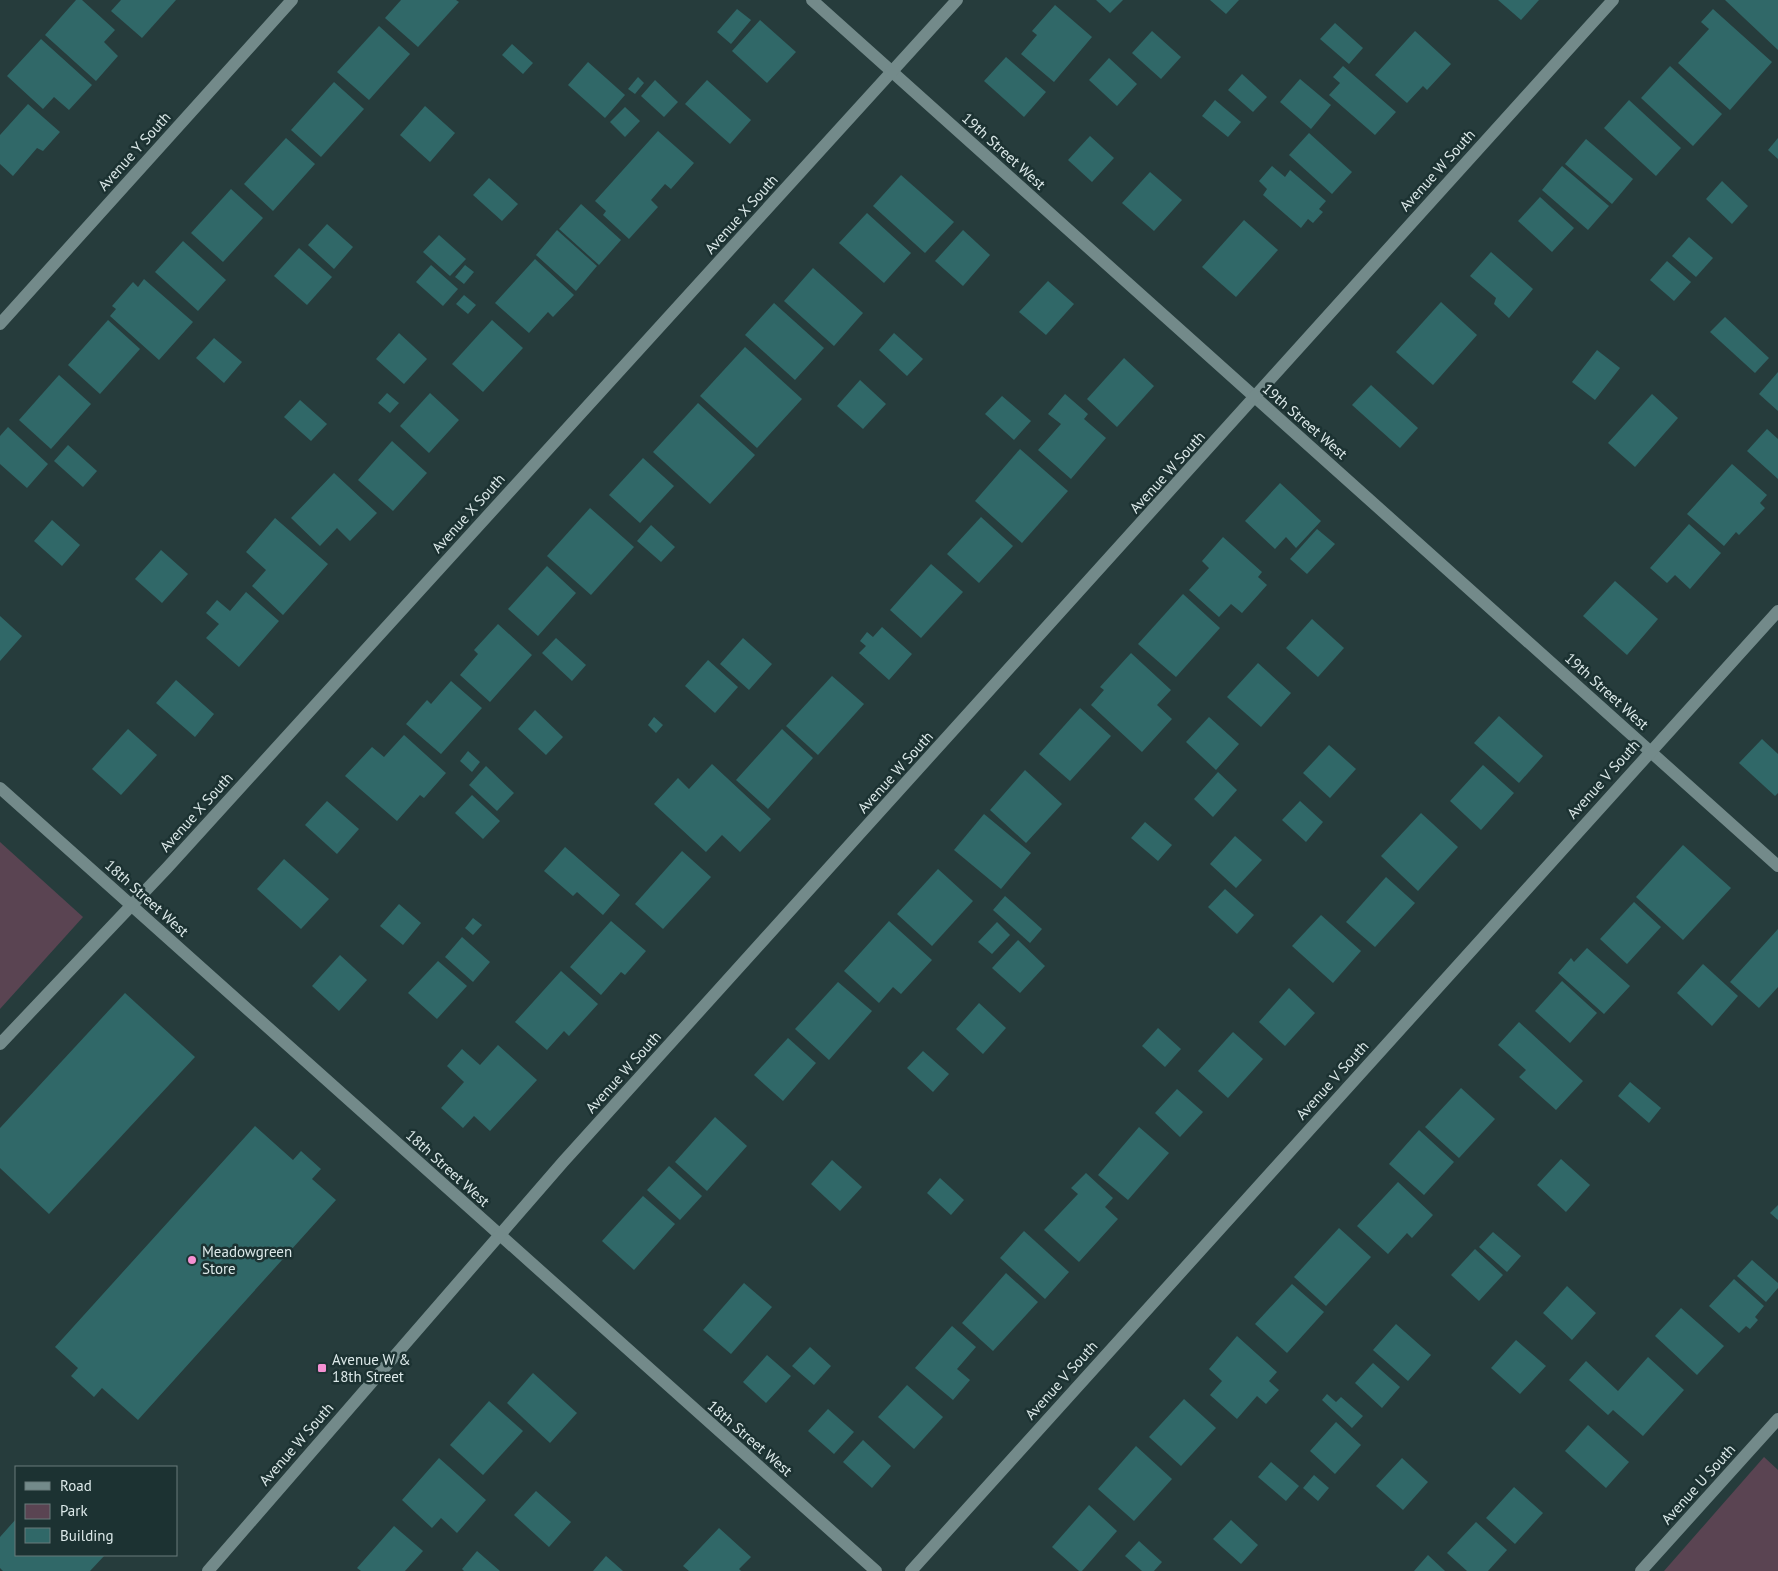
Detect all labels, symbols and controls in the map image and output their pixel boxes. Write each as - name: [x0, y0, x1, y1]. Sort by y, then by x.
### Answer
- street label: Avenue Y South: [94, 108, 174, 194]
- street label: 19th Street West: [958, 108, 1050, 194]
- street label: Avenue W South: [1395, 125, 1479, 215]
- street label: Avenue X South: [700, 170, 782, 258]
- street label: 19th Street West: [1259, 379, 1351, 463]
- street label: Avenue W South: [1125, 427, 1209, 517]
- street label: Avenue X South: [427, 469, 509, 557]
- street label: 19th Street West: [1561, 648, 1653, 734]
- street label: Avenue W South: [853, 727, 937, 817]
- street label: Avenue V South: [1563, 736, 1643, 822]
- street label: Avenue X South: [155, 768, 237, 856]
- street label: 18th Street West: [101, 855, 193, 941]
- street label: Avenue W South: [581, 1027, 665, 1117]
- street label: Avenue V South: [1292, 1037, 1372, 1123]
- street label: 18th Street West: [402, 1125, 494, 1211]
- place label: Meadowgreen Store: [202, 1242, 292, 1278]
- marker: Meadowgreen Store: [186, 1254, 198, 1266]
- street label: Avenue V South: [1021, 1337, 1101, 1423]
- place label: Avenue W & 18th Street: [332, 1350, 411, 1386]
- marker: Avenue W & 18th Street: [316, 1362, 328, 1374]
- street label: 18th Street West: [704, 1396, 796, 1480]
- street label: Avenue W South: [255, 1399, 337, 1489]
- street label: Avenue U South: [1657, 1440, 1739, 1528]
- legend: [15, 1466, 178, 1556]
- text: Road: [60, 1476, 92, 1495]
- text: Park: [60, 1501, 88, 1520]
- text: Building: [60, 1526, 114, 1545]

